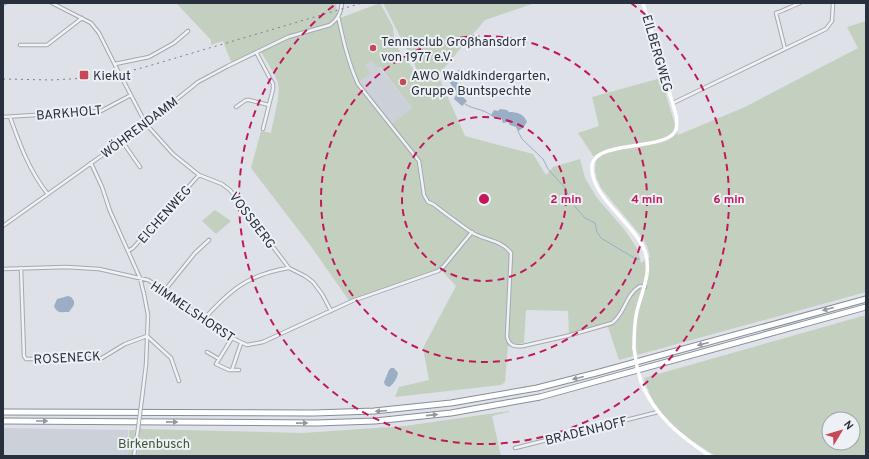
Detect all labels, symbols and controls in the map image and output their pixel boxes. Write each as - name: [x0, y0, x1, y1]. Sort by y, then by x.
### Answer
- street label: EILBERGWEG: [637, 13, 675, 94]
- place label: Tennisclub Großhansdorf von 1977 e.V.: [381, 35, 527, 66]
- marker: Tennisclub Großhansdorf von 1977 e.V.: [368, 43, 378, 53]
- marker: Kiekut: [78, 69, 90, 81]
- place label: Kiekut: [93, 69, 131, 85]
- place label: AWO Waldkindergarten, Gruppe Buntspechte: [411, 69, 550, 100]
- marker: AWO Waldkindergarten, Gruppe Buntspechte: [398, 77, 408, 87]
- street label: WÖHRENDAMM: [97, 93, 182, 163]
- street label: BARKHOLT: [36, 103, 103, 125]
- street label: EICHENWEG: [135, 183, 196, 248]
- street label: VOSSBERG: [225, 190, 278, 253]
- centre of rings: [477, 192, 491, 206]
- text: 2 min: [550, 192, 582, 208]
- text: 4 min: [631, 192, 663, 208]
- text: 6 min: [713, 192, 745, 208]
- street label: HIMMELSHORST: [147, 279, 237, 347]
- one-way arrow: [822, 306, 834, 312]
- one-way arrow: [697, 341, 709, 347]
- street label: ROSENECK: [33, 349, 101, 369]
- one-way arrow: [571, 375, 584, 381]
- one-way arrow: [375, 407, 387, 414]
- one-way arrow: [426, 411, 438, 418]
- north arrow: [821, 411, 861, 451]
- street label: BRADENHOFF: [544, 414, 629, 450]
- one-way arrow: [36, 418, 48, 425]
- text: N: [840, 418, 856, 433]
- one-way arrow: [166, 419, 179, 425]
- one-way arrow: [296, 420, 309, 426]
- park label: Birkenbusch: [118, 437, 190, 453]

